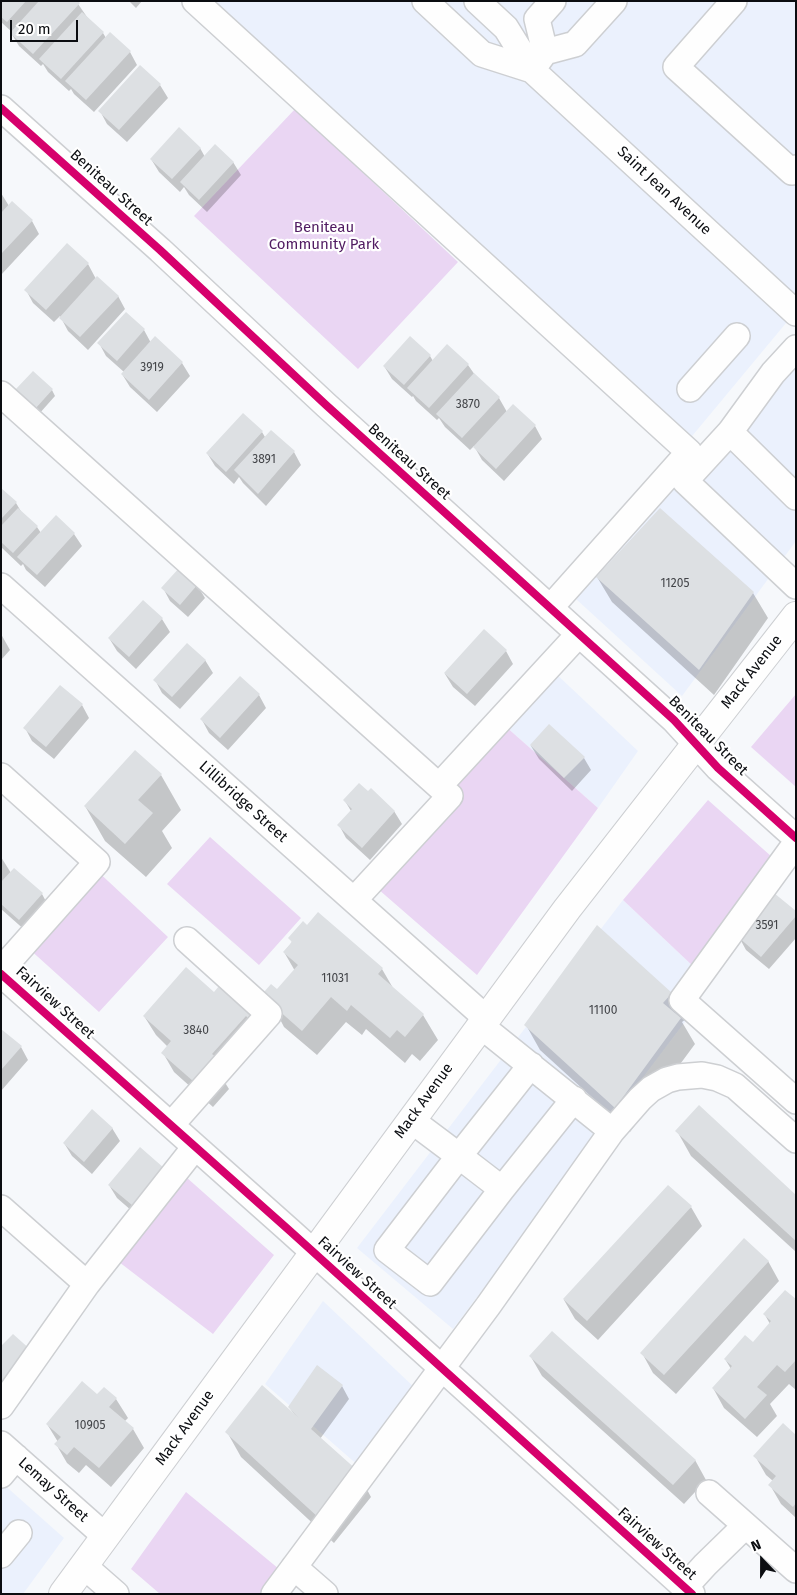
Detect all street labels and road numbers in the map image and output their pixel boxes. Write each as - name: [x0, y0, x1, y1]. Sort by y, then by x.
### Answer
- street label: Saint Jean Avenue: [613, 143, 715, 239]
- street label: Beniteau Street: [66, 146, 156, 230]
- street label: Beniteau Street: [364, 420, 454, 504]
- street label: Mack Avenue: [718, 632, 786, 712]
- street label: Beniteau Street: [664, 692, 752, 780]
- street label: Lillibridge Street: [195, 757, 291, 847]
- street label: Fairview Street: [12, 963, 98, 1043]
- street label: Mack Avenue: [391, 1060, 457, 1142]
- street label: Fairview Street: [314, 1233, 400, 1313]
- street label: Mack Avenue: [152, 1387, 218, 1469]
- street label: Lemay Street: [14, 1454, 92, 1526]
- street label: Fairview Street: [614, 1504, 700, 1584]

